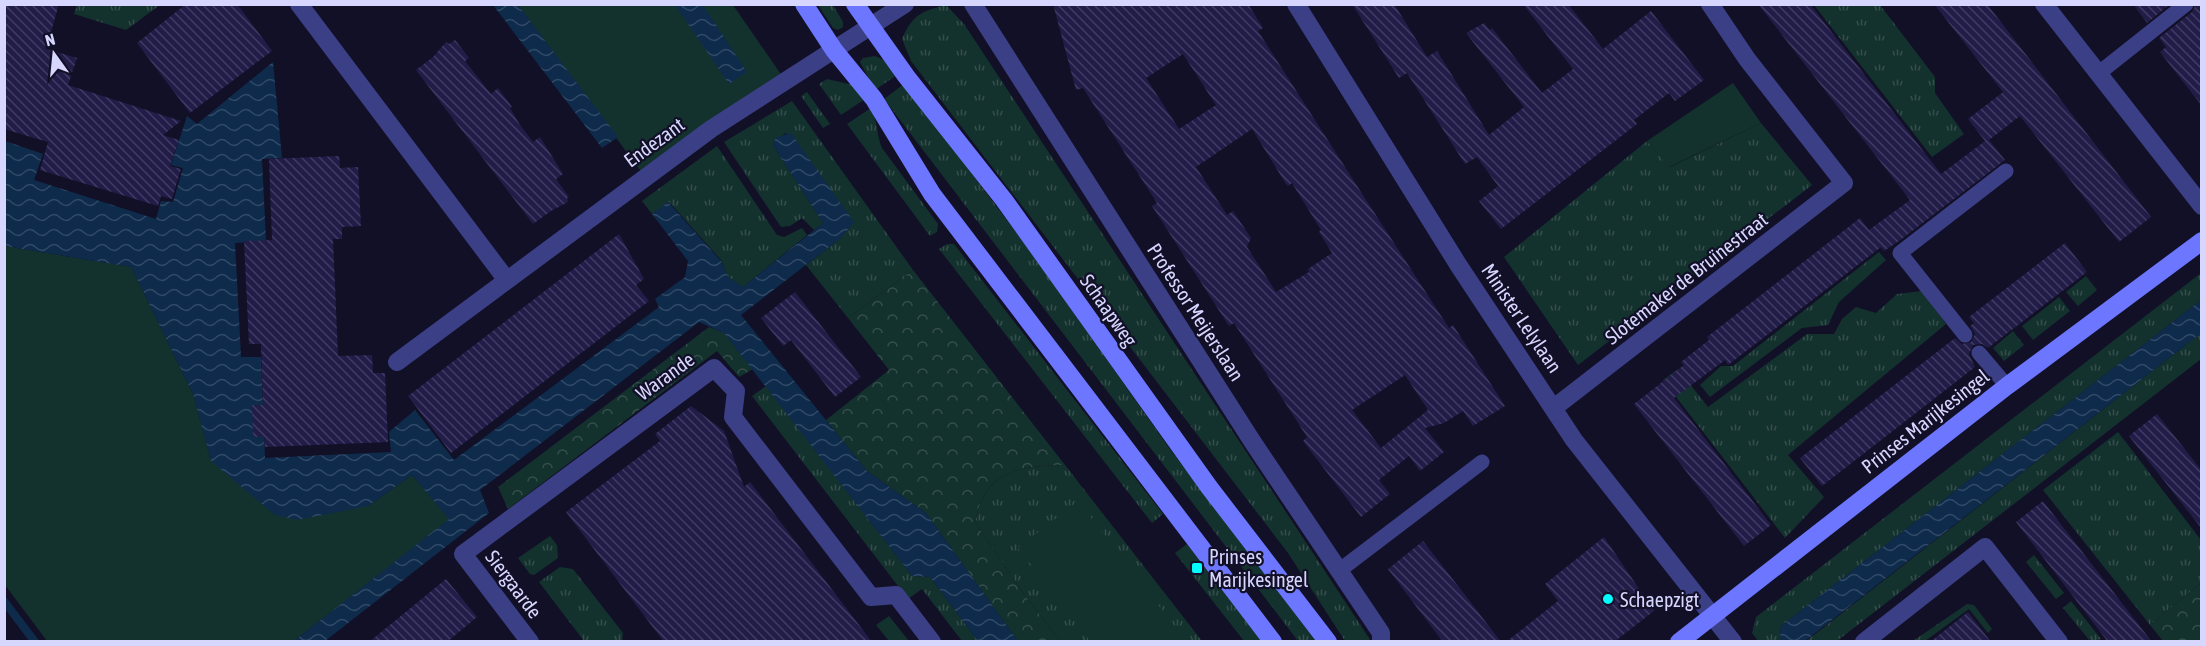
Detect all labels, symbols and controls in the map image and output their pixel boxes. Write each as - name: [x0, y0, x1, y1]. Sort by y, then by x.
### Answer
- north arrow: [24, 24, 84, 84]
- text: N: [43, 30, 57, 49]
- street label: Endezant: [619, 112, 689, 172]
- street label: Slotemaker de Bruïnestraat: [1600, 207, 1772, 349]
- street label: Professor Meijerslaan: [1143, 239, 1249, 385]
- street label: Minister Lelylaan: [1477, 259, 1567, 377]
- street label: Schaapweg: [1076, 269, 1142, 351]
- street label: Warande: [631, 347, 699, 405]
- street label: Prinses Marijkesingel: [1857, 364, 1994, 478]
- place label: Prinses Marijkesingel: [1209, 545, 1309, 591]
- street label: Siergaarde: [481, 546, 547, 622]
- marker: Prinses Marijkesingel: [1190, 561, 1204, 575]
- place label: Schaepzigt: [1620, 588, 1700, 611]
- marker: Schaepzigt: [1601, 592, 1615, 606]

